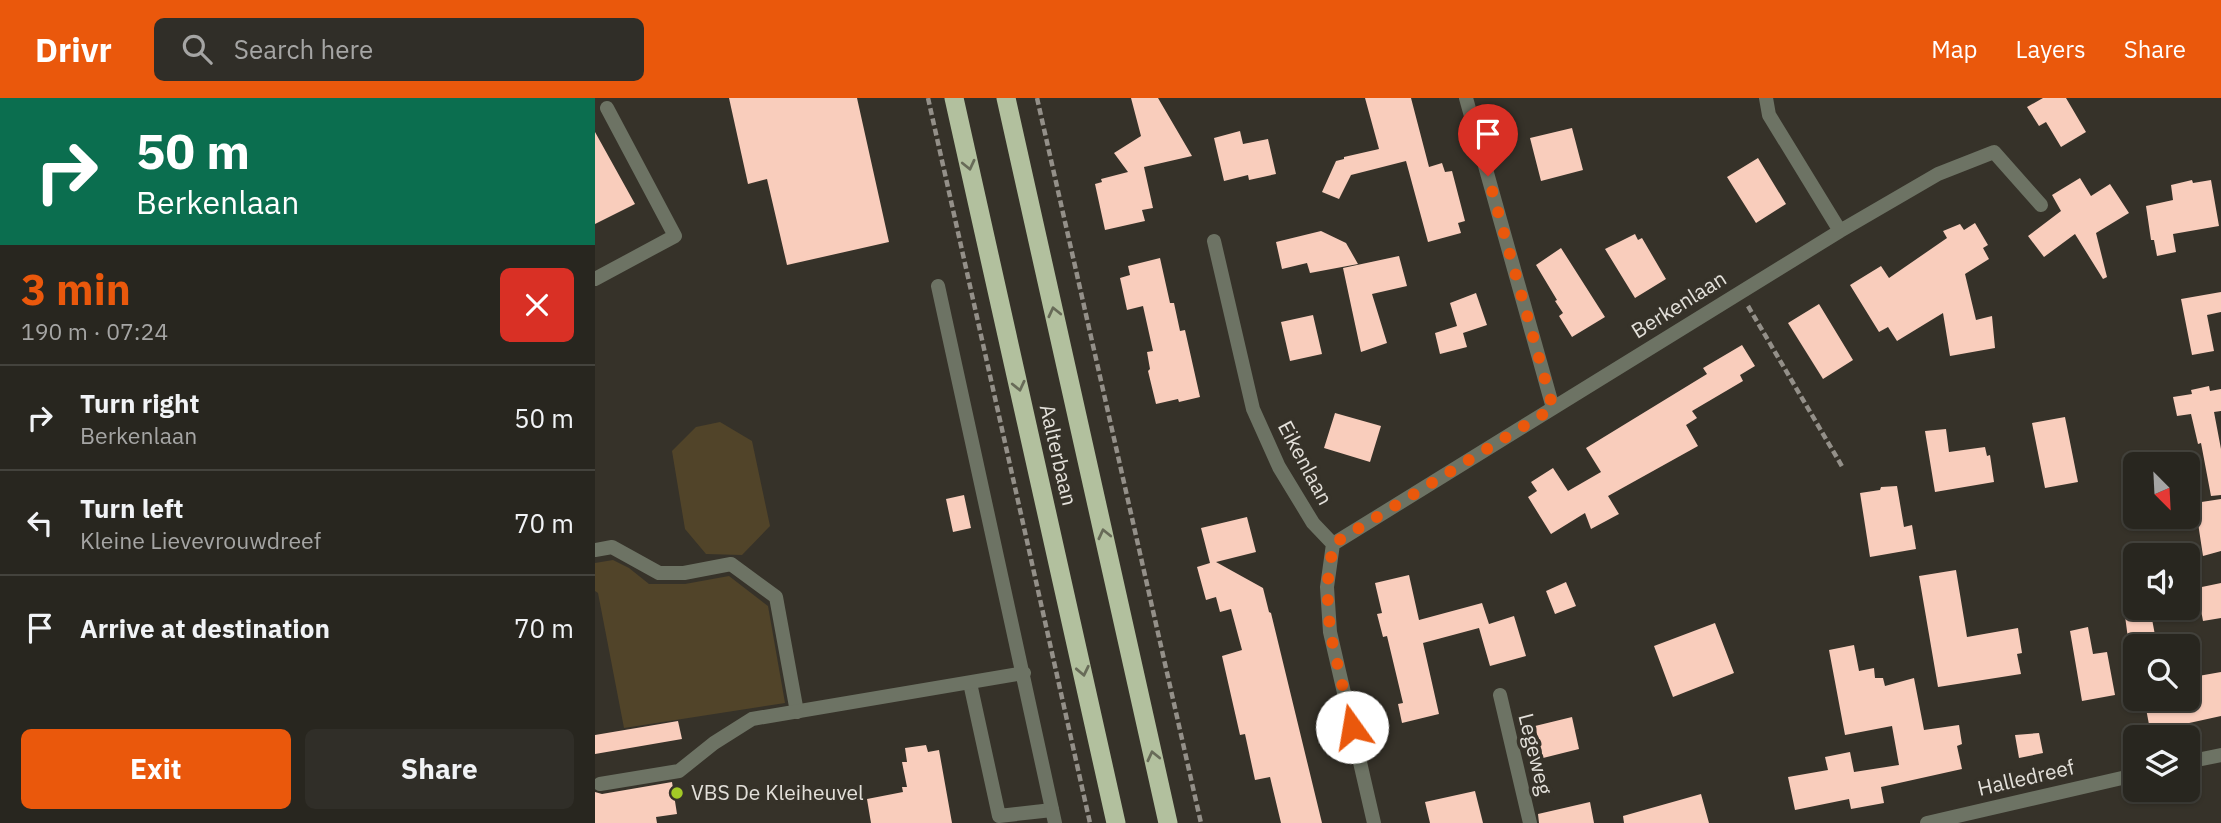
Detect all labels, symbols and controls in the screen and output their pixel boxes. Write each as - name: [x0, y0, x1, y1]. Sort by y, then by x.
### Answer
- search box: [154, 18, 644, 81]
- text: Drivr: [35, 28, 112, 71]
- icon: search: [178, 30, 216, 68]
- text: Search here: [234, 32, 373, 66]
- text: Map: [1931, 33, 1978, 65]
- text: Layers: [2016, 33, 2086, 65]
- text: Share: [2124, 33, 2186, 65]
- pin: [1458, 104, 1518, 176]
- icon: arrive: [1469, 115, 1507, 153]
- text: 50 m: [136, 119, 250, 182]
- icon: right: [21, 126, 112, 217]
- one-way arrow: [961, 159, 975, 171]
- text: Berkenlaan: [136, 181, 299, 223]
- text: 3 min: [21, 262, 131, 317]
- street label: Berkenlaan: [1626, 264, 1731, 344]
- button: close: [500, 268, 574, 342]
- one-way arrow: [1048, 306, 1062, 318]
- text: 190 m · 07:24: [21, 316, 168, 346]
- one-way arrow: [1011, 380, 1025, 392]
- text: Turn right: [80, 386, 199, 420]
- icon: right: [21, 399, 59, 437]
- text: 50 m: [514, 401, 574, 435]
- street label: Aalterbaan: [1034, 401, 1084, 508]
- street label: Eikenlaan: [1272, 415, 1340, 510]
- text: Berkenlaan: [80, 420, 197, 450]
- north arrow: [2123, 452, 2200, 528]
- map controls: [2123, 452, 2200, 802]
- text: Turn left: [80, 491, 183, 525]
- icon: left: [21, 504, 59, 542]
- text: 70 m: [514, 506, 574, 540]
- text: Kleine Lievevrouwdreef: [80, 525, 321, 555]
- one-way arrow: [1097, 528, 1112, 540]
- button: sound: [2123, 543, 2200, 620]
- icon: arrive: [21, 609, 59, 647]
- text: Arrive at destination: [80, 611, 330, 645]
- text: 70 m: [514, 611, 574, 645]
- button: search: [2123, 634, 2200, 711]
- one-way arrow: [1075, 665, 1090, 677]
- position arrow: [1315, 690, 1389, 764]
- street label: Legeweg: [1512, 710, 1560, 797]
- button: layers: [2123, 725, 2200, 802]
- button: Exit: [21, 729, 291, 809]
- button: Share: [305, 729, 574, 809]
- one-way arrow: [1147, 750, 1162, 762]
- street label: Halledreef: [1975, 752, 2077, 802]
- place label: VBS De Kleiheuvel: [691, 778, 864, 806]
- marker: VBS De Kleiheuvel: [669, 785, 685, 801]

